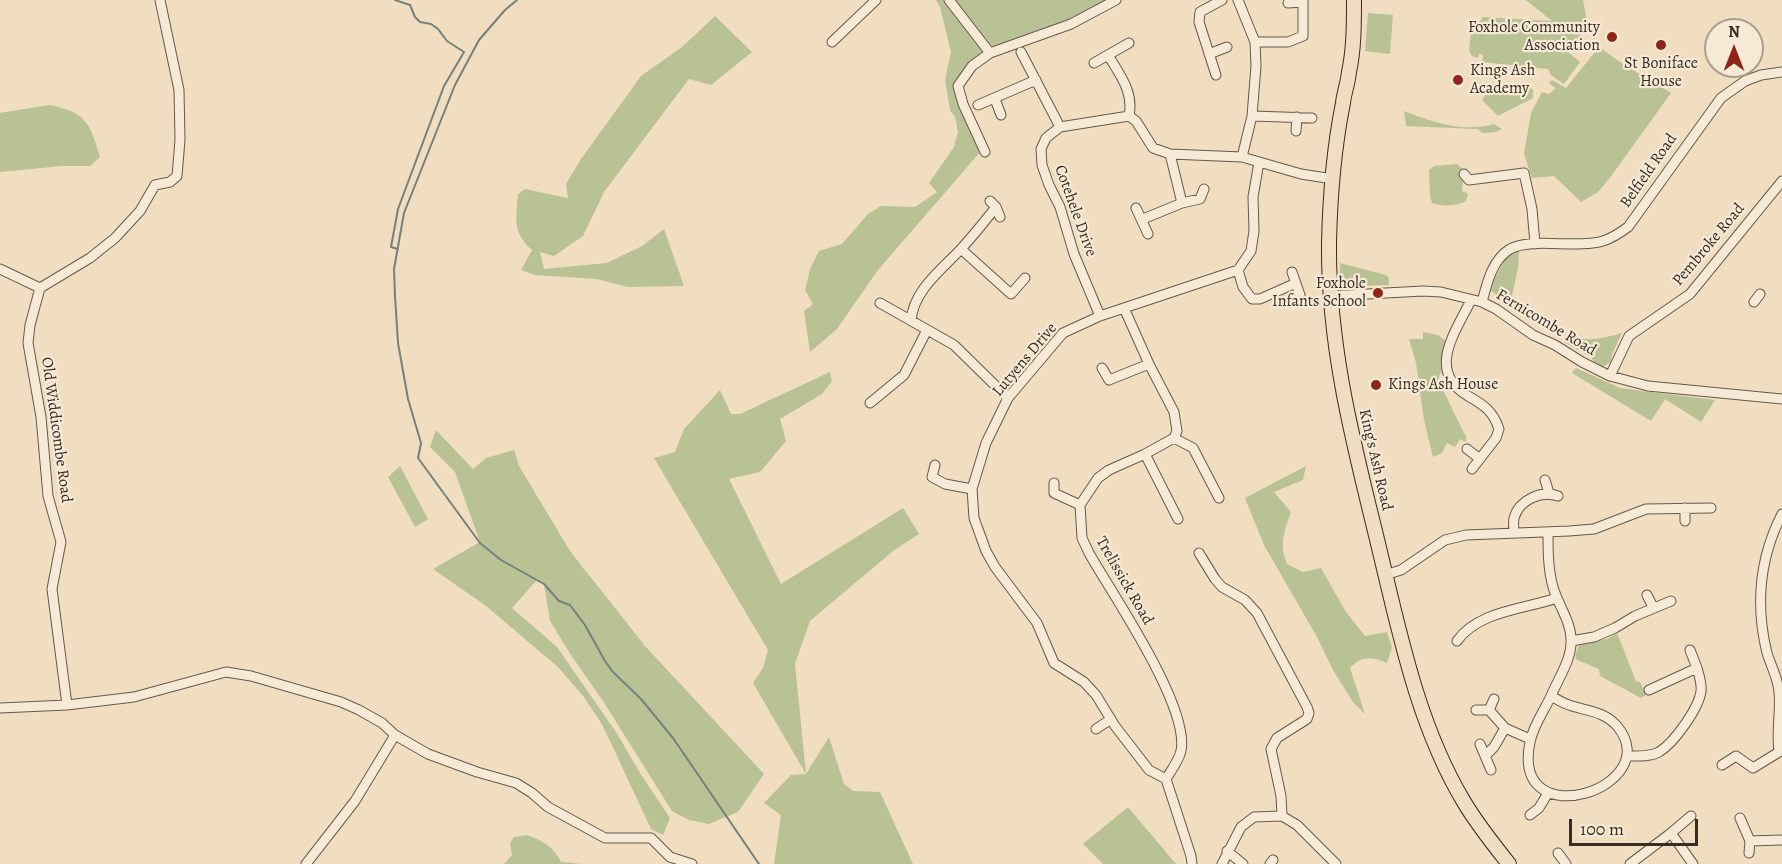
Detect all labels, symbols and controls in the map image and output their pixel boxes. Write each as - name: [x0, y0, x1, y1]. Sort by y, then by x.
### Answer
- place label: Foxhole Community Association: [1468, 18, 1600, 56]
- north arrow: [1704, 18, 1764, 78]
- text: N: [1728, 21, 1740, 43]
- marker: Foxhole Community Association: [1605, 30, 1619, 44]
- marker: St Boniface House: [1654, 38, 1668, 52]
- place label: St Boniface House: [1624, 54, 1698, 92]
- place label: Kings Ash Academy: [1470, 61, 1535, 99]
- marker: Kings Ash Academy: [1451, 73, 1465, 87]
- street label: Belfield Road: [1616, 130, 1682, 212]
- street label: Cotehele Drive: [1050, 163, 1100, 259]
- street label: Pembroke Road: [1669, 200, 1749, 290]
- place label: Foxhole Infants School: [1272, 274, 1366, 312]
- marker: Foxhole Infants School: [1371, 286, 1385, 300]
- street label: Fernicombe Road: [1492, 286, 1600, 360]
- street label: Lutyens Drive: [989, 319, 1061, 401]
- street label: Old Widdicombe Road: [36, 356, 76, 504]
- place label: Kings Ash House: [1388, 375, 1498, 395]
- marker: Kings Ash House: [1369, 378, 1383, 392]
- street label: King's Ash Road: [1354, 407, 1396, 513]
- street label: Trelissick Road: [1091, 534, 1157, 628]
- scale bar: [1572, 807, 1701, 845]
- text: 100 m: [1580, 817, 1624, 841]

